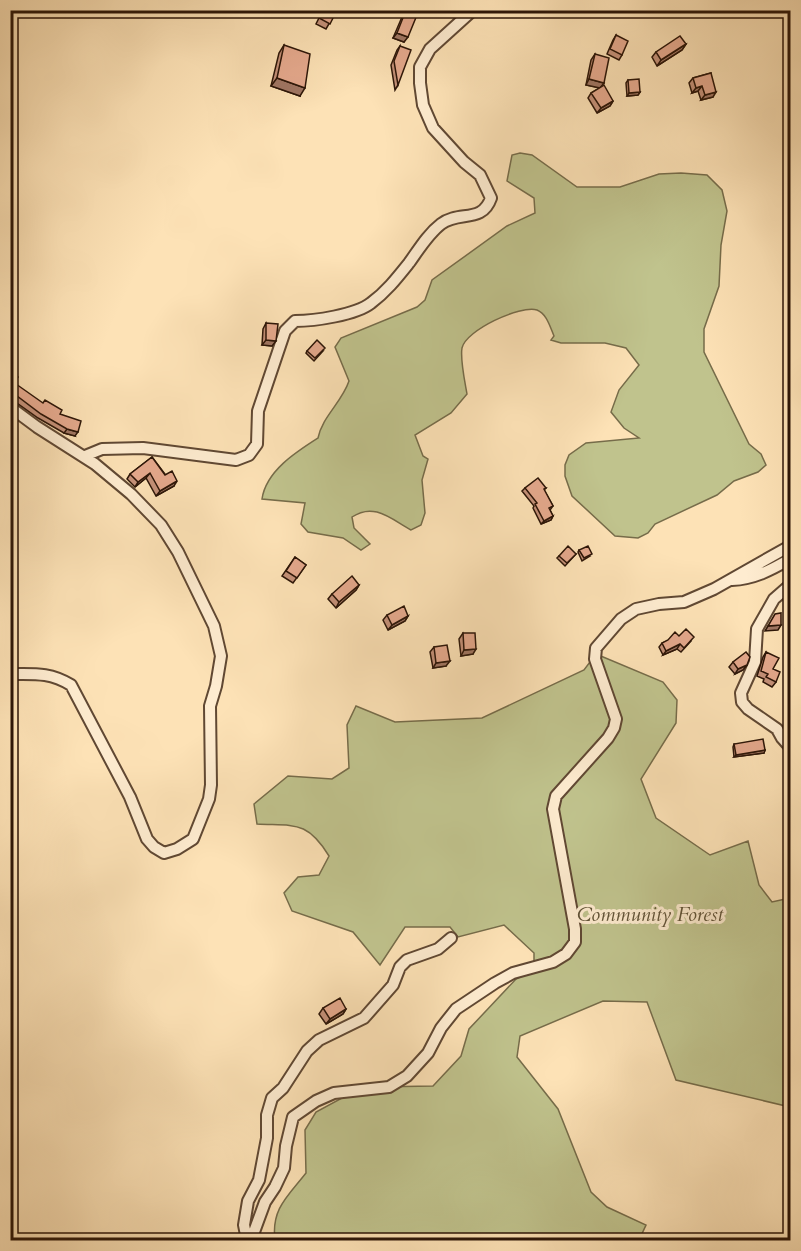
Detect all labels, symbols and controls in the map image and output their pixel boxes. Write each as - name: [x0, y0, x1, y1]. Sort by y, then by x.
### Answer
- park label: Community Forest: [577, 901, 725, 928]

